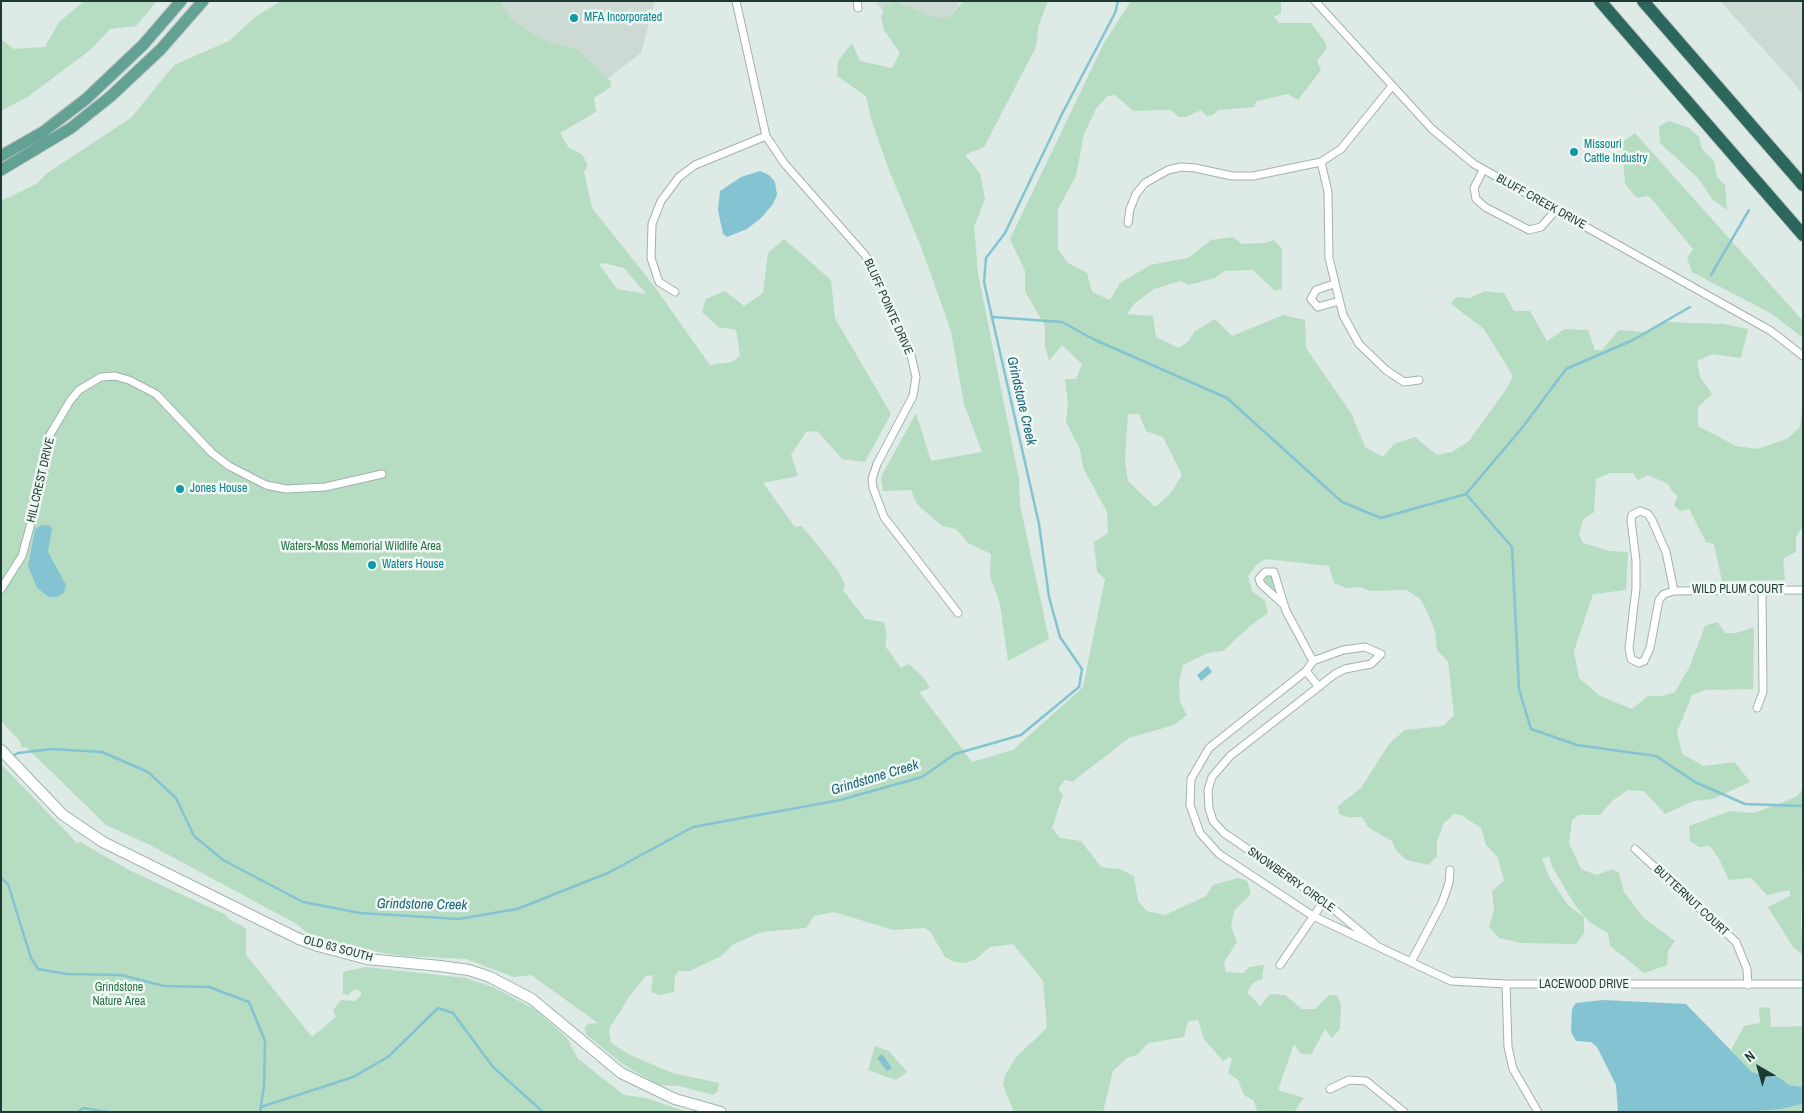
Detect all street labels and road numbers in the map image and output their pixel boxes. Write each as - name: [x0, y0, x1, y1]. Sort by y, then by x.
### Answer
- street label: BLUFF CREEK DRIVE: [1494, 171, 1588, 233]
- street label: BLUFF POINTE DRIVE: [860, 257, 916, 357]
- street label: HILLCREST DRIVE: [24, 436, 58, 524]
- street label: WILD PLUM COURT: [1692, 583, 1784, 597]
- street label: SNOWBERRY CIRCLE: [1245, 845, 1337, 915]
- street label: BUTTERNUT COURT: [1651, 863, 1731, 939]
- street label: OLD 63 SOUTH: [302, 933, 374, 965]
- street label: LACEWOOD DRIVE: [1539, 978, 1629, 992]

